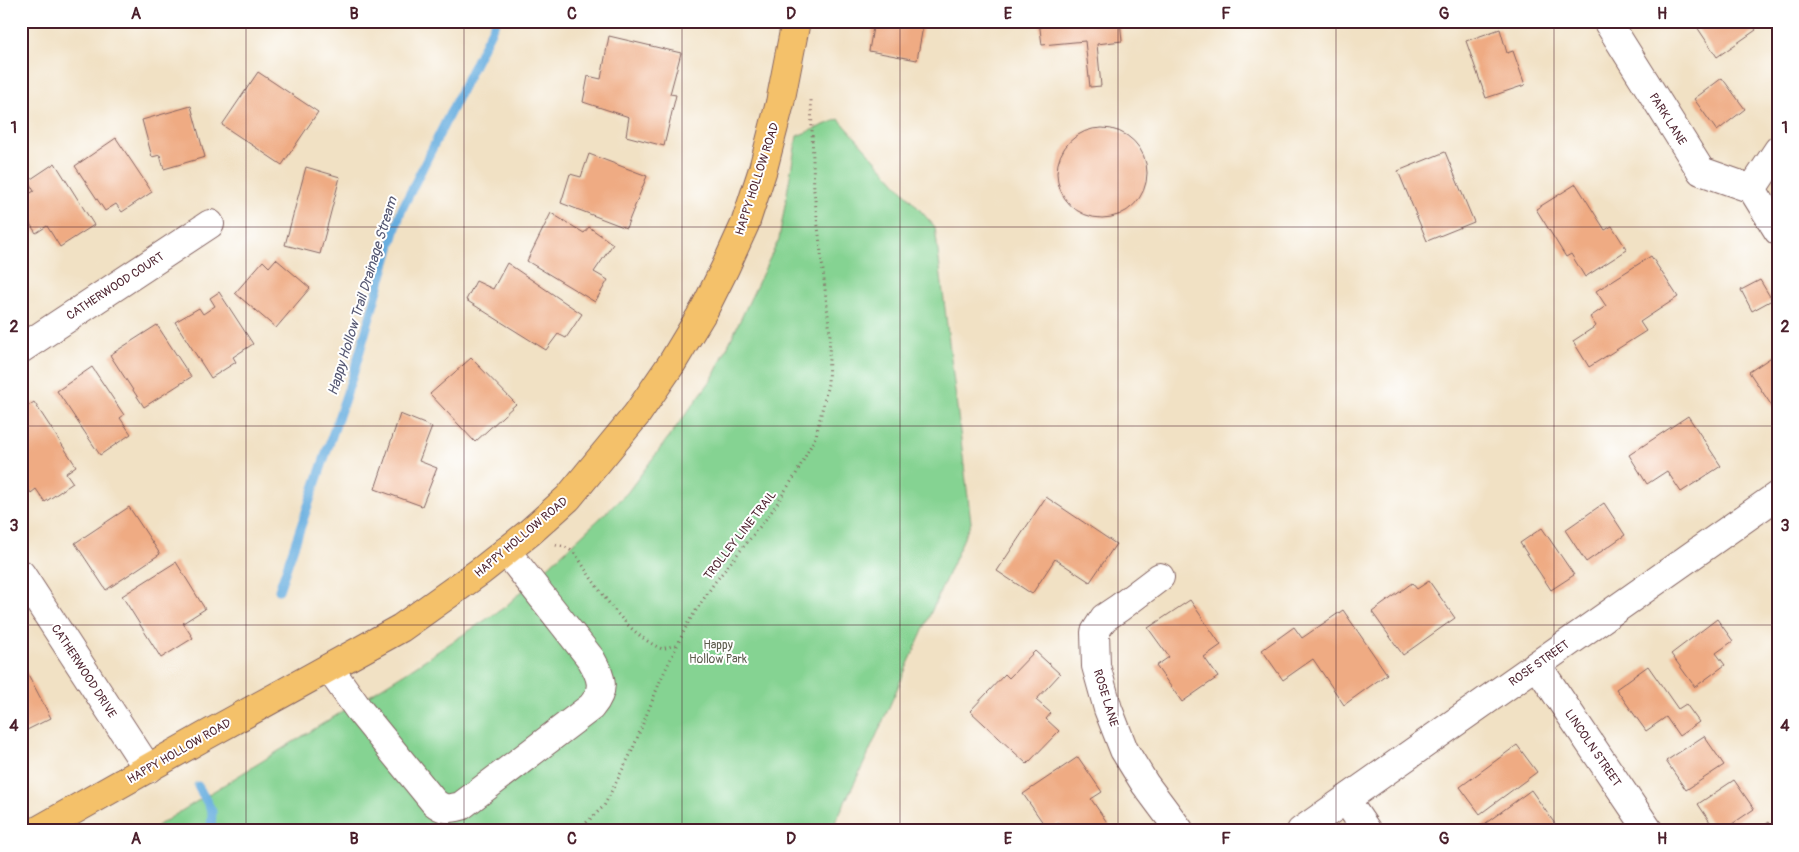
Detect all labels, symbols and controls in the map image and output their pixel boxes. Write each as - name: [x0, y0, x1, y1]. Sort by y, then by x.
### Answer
- text: A: [131, 4, 142, 24]
- text: B: [349, 4, 359, 24]
- text: C: [567, 4, 577, 24]
- text: D: [786, 4, 796, 24]
- text: E: [1004, 4, 1013, 24]
- text: F: [1221, 4, 1231, 24]
- text: G: [1439, 4, 1450, 24]
- text: H: [1657, 4, 1667, 24]
- street label: PARK LANE: [1646, 90, 1690, 148]
- text: 1: [11, 118, 17, 138]
- text: 1: [1782, 118, 1788, 138]
- street label: HAPPY HOLLOW ROAD: [732, 121, 783, 237]
- water label: Happy Hollow Trail Drainage Stream: [324, 193, 401, 397]
- street label: CATHERWOOD COURT: [64, 249, 167, 324]
- text: 2: [10, 317, 19, 337]
- text: 2: [1781, 317, 1790, 337]
- street label: TROLLEY LINE TRAIL: [701, 487, 780, 583]
- street label: HAPPY HOLLOW ROAD: [472, 494, 571, 581]
- text: 3: [10, 516, 19, 536]
- text: 3: [1781, 516, 1790, 536]
- street label: CATHERWOOD DRIVE: [48, 622, 119, 721]
- street label: ROSE STREET: [1506, 637, 1573, 690]
- park label: Happy Hollow Park: [689, 638, 747, 667]
- street label: ROSE LANE: [1090, 668, 1121, 729]
- street label: LINCOLN STREET: [1561, 707, 1624, 790]
- street label: HAPPY HOLLOW ROAD: [125, 715, 234, 787]
- text: 4: [9, 716, 19, 736]
- text: 4: [1780, 716, 1790, 736]
- text: A: [131, 829, 142, 849]
- text: B: [349, 829, 359, 849]
- text: C: [567, 829, 577, 849]
- text: D: [786, 829, 796, 849]
- text: E: [1004, 829, 1013, 849]
- text: F: [1221, 829, 1231, 849]
- text: G: [1439, 829, 1450, 849]
- text: H: [1657, 829, 1667, 849]

